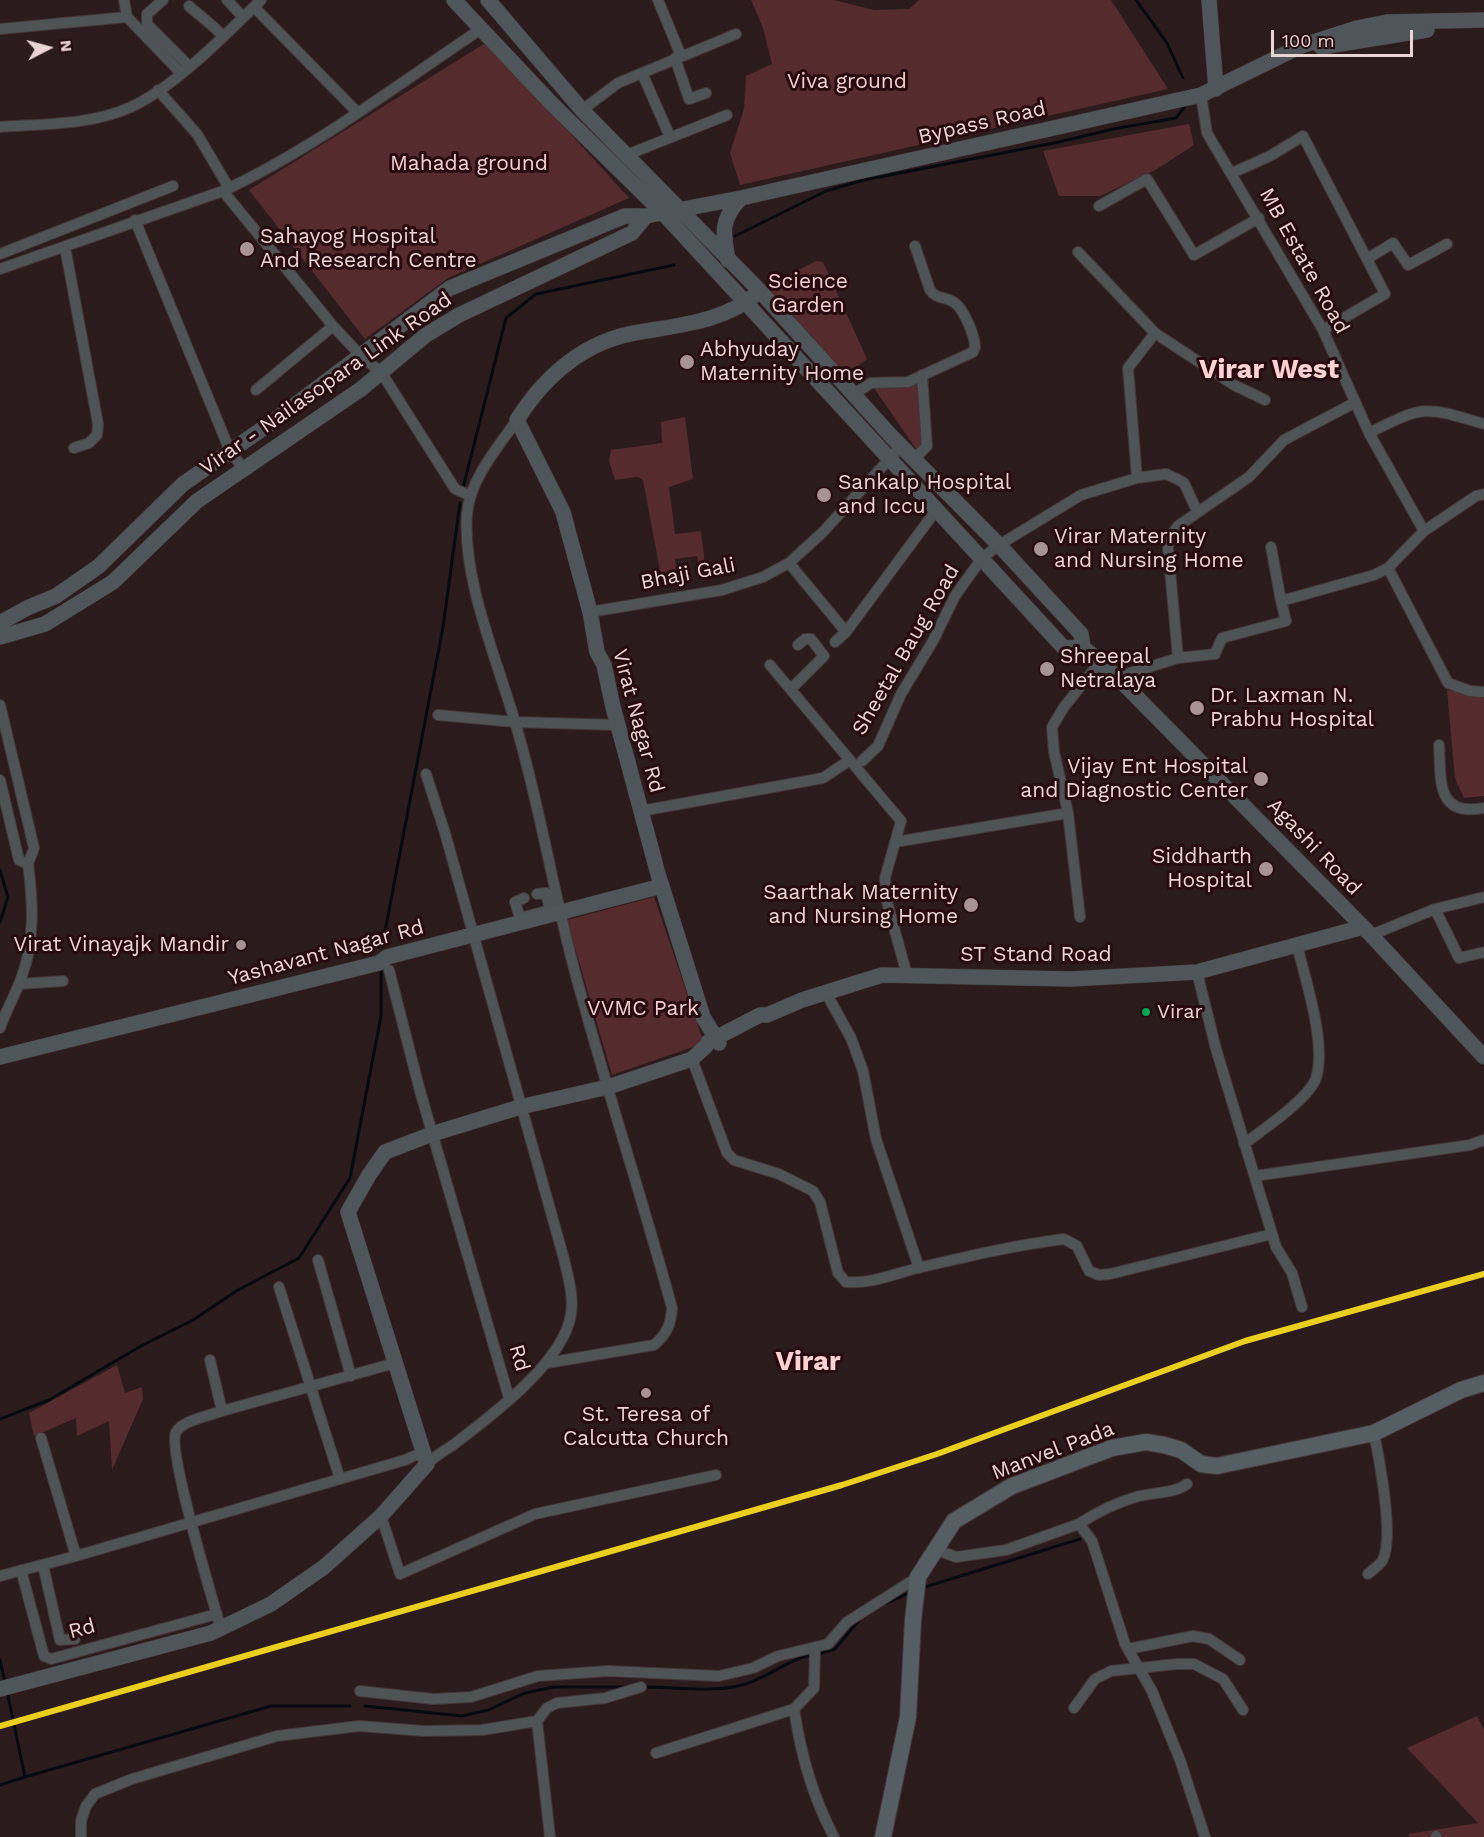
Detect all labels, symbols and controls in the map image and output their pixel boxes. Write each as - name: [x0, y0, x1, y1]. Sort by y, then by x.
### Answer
- north arrow: [18, 18, 78, 78]
- scale bar: [1274, 18, 1416, 56]
- text: 100 m: [1282, 30, 1335, 51]
- text: N: [56, 39, 76, 53]
- park label: Viva ground: [787, 69, 907, 95]
- street label: Bypass Road: [916, 96, 1048, 150]
- park label: Mahada ground: [390, 151, 548, 177]
- street label: MB Estate Road: [1253, 184, 1355, 338]
- place label: Sahayog Hospital And Research Centre: [260, 224, 477, 274]
- marker: Sahayog Hospital And Research Centre: [238, 240, 256, 258]
- park label: Science Garden: [768, 269, 848, 319]
- street label: Virar - Nailasopara Link Road: [195, 287, 457, 481]
- place label: Abhyuday Maternity Home: [700, 337, 864, 387]
- marker: Abhyuday Maternity Home: [678, 353, 696, 371]
- district label: Virar West: [1199, 354, 1339, 386]
- place label: Sankalp Hospital and Iccu: [838, 470, 1011, 520]
- marker: Sankalp Hospital and Iccu: [815, 486, 833, 504]
- place label: Virar Maternity and Nursing Home: [1054, 524, 1244, 574]
- marker: Virar Maternity and Nursing Home: [1032, 540, 1050, 558]
- street label: Bhaji Gali: [638, 552, 738, 596]
- street label: Sheetal Baug Road: [847, 560, 965, 740]
- place label: Shreepal Netralaya: [1060, 644, 1156, 694]
- street label: Virat Nagar Rd: [607, 646, 669, 796]
- marker: Shreepal Netralaya: [1038, 660, 1056, 678]
- place label: Dr. Laxman N. Prabhu Hospital: [1210, 683, 1374, 733]
- marker: Dr. Laxman N. Prabhu Hospital: [1188, 699, 1206, 717]
- place label: Vijay Ent Hospital and Diagnostic Center: [1020, 754, 1248, 804]
- marker: Vijay Ent Hospital and Diagnostic Center: [1252, 770, 1270, 788]
- street label: Agashi Road: [1262, 793, 1366, 901]
- place label: Siddharth Hospital: [1152, 844, 1252, 894]
- marker: Siddharth Hospital: [1257, 860, 1275, 878]
- place label: Saarthak Maternity and Nursing Home: [763, 880, 958, 930]
- marker: Saarthak Maternity and Nursing Home: [962, 896, 980, 914]
- street label: Yashavant Nagar Rd: [225, 915, 427, 991]
- place label: Virat Vinayajk Mandir: [14, 932, 229, 958]
- marker: Virat Vinayajk Mandir: [234, 938, 248, 952]
- street label: ST Stand Road: [960, 942, 1112, 968]
- park label: VVMC Park: [587, 996, 699, 1022]
- place label: Virar: [1157, 1000, 1203, 1024]
- marker: Virar: [1140, 1006, 1152, 1018]
- street label: Rd: [503, 1342, 535, 1374]
- district label: Virar: [776, 1346, 840, 1378]
- marker: St. Teresa of Calcutta Church: [639, 1386, 653, 1400]
- place label: St. Teresa of Calcutta Church: [563, 1402, 729, 1452]
- street label: Manvel Pada: [988, 1416, 1118, 1486]
- street label: Rd: [66, 1613, 98, 1645]

